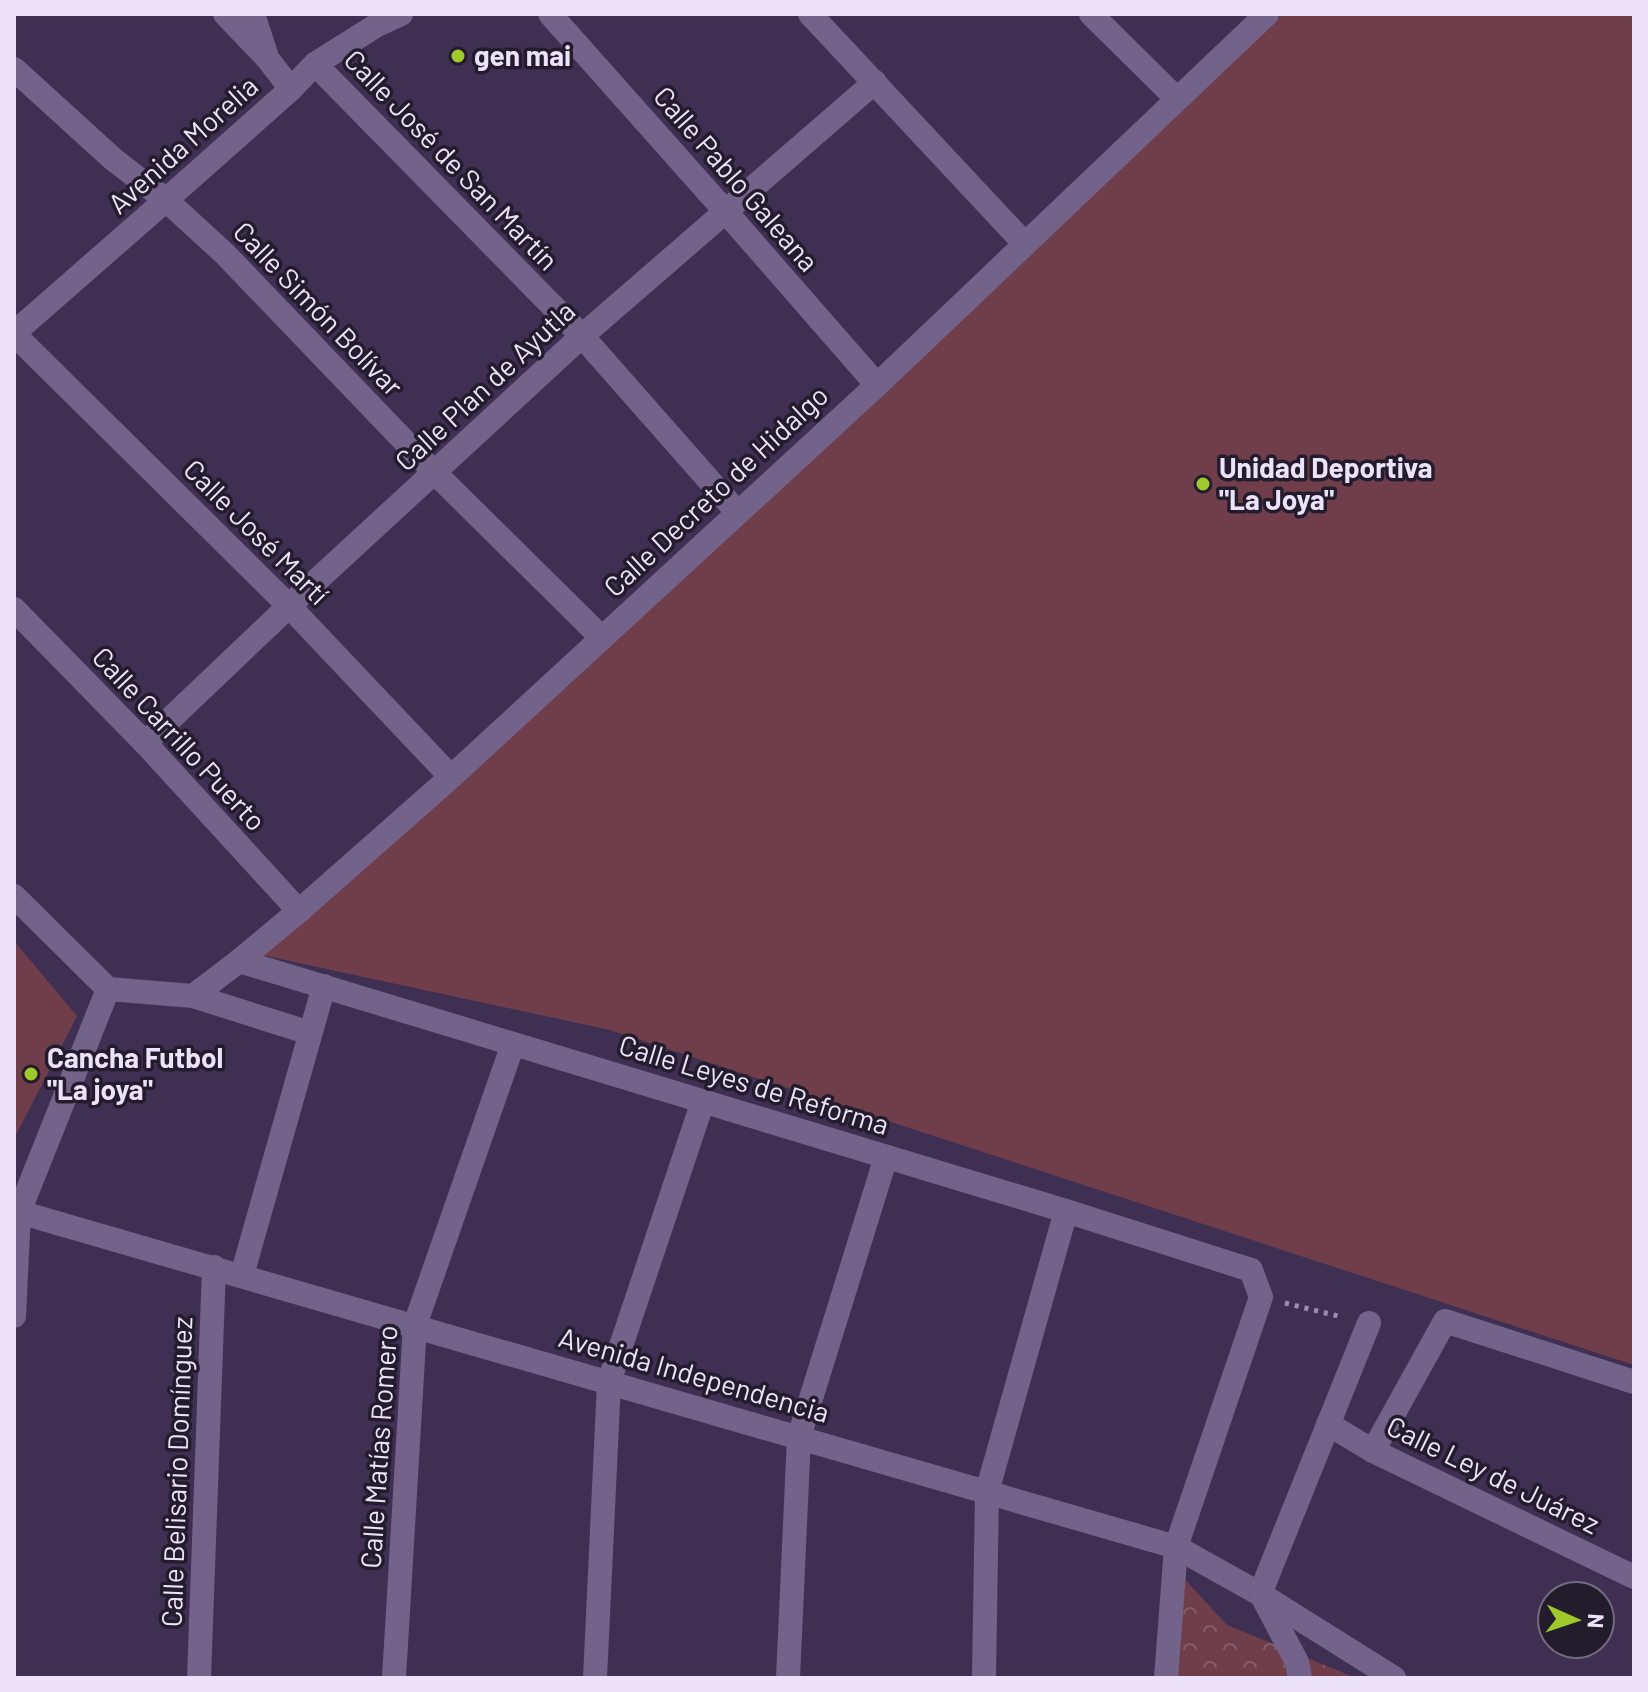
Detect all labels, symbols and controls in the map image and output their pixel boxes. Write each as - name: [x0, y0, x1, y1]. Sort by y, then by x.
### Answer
- place label: gen mai: [474, 38, 571, 72]
- street label: Calle José de San Martín: [338, 42, 566, 277]
- marker: gen mai: [449, 47, 467, 65]
- street label: Avenida Morelia: [101, 68, 264, 220]
- street label: Calle Pablo Galeana: [647, 79, 826, 278]
- street label: Calle Simón Bolívar: [227, 214, 411, 403]
- street label: Calle Plan de Ayutla: [387, 293, 581, 477]
- street label: Calle Decreto de Hidalgo: [596, 377, 835, 603]
- place label: Unidad Deportiva "La Joya": [1219, 450, 1432, 516]
- street label: Calle José Martí: [177, 452, 336, 611]
- marker: Unidad Deportiva "La Joya": [1194, 475, 1212, 493]
- street label: Calle Carrillo Puerto: [86, 639, 274, 837]
- street label: Calle Leyes de Reforma: [615, 1027, 893, 1141]
- place label: Cancha Futbol "La joya": [47, 1040, 223, 1106]
- marker: Cancha Futbol "La joya": [22, 1065, 40, 1083]
- street label: Calle Belisario Domínguez: [154, 1316, 198, 1628]
- street label: Avenida Independencia: [555, 1319, 834, 1429]
- street label: Calle Matías Romero: [353, 1324, 403, 1570]
- street label: Calle Ley de Juárez: [1382, 1408, 1605, 1540]
- north arrow: [1536, 1580, 1616, 1660]
- text: N: [1584, 1613, 1610, 1629]

